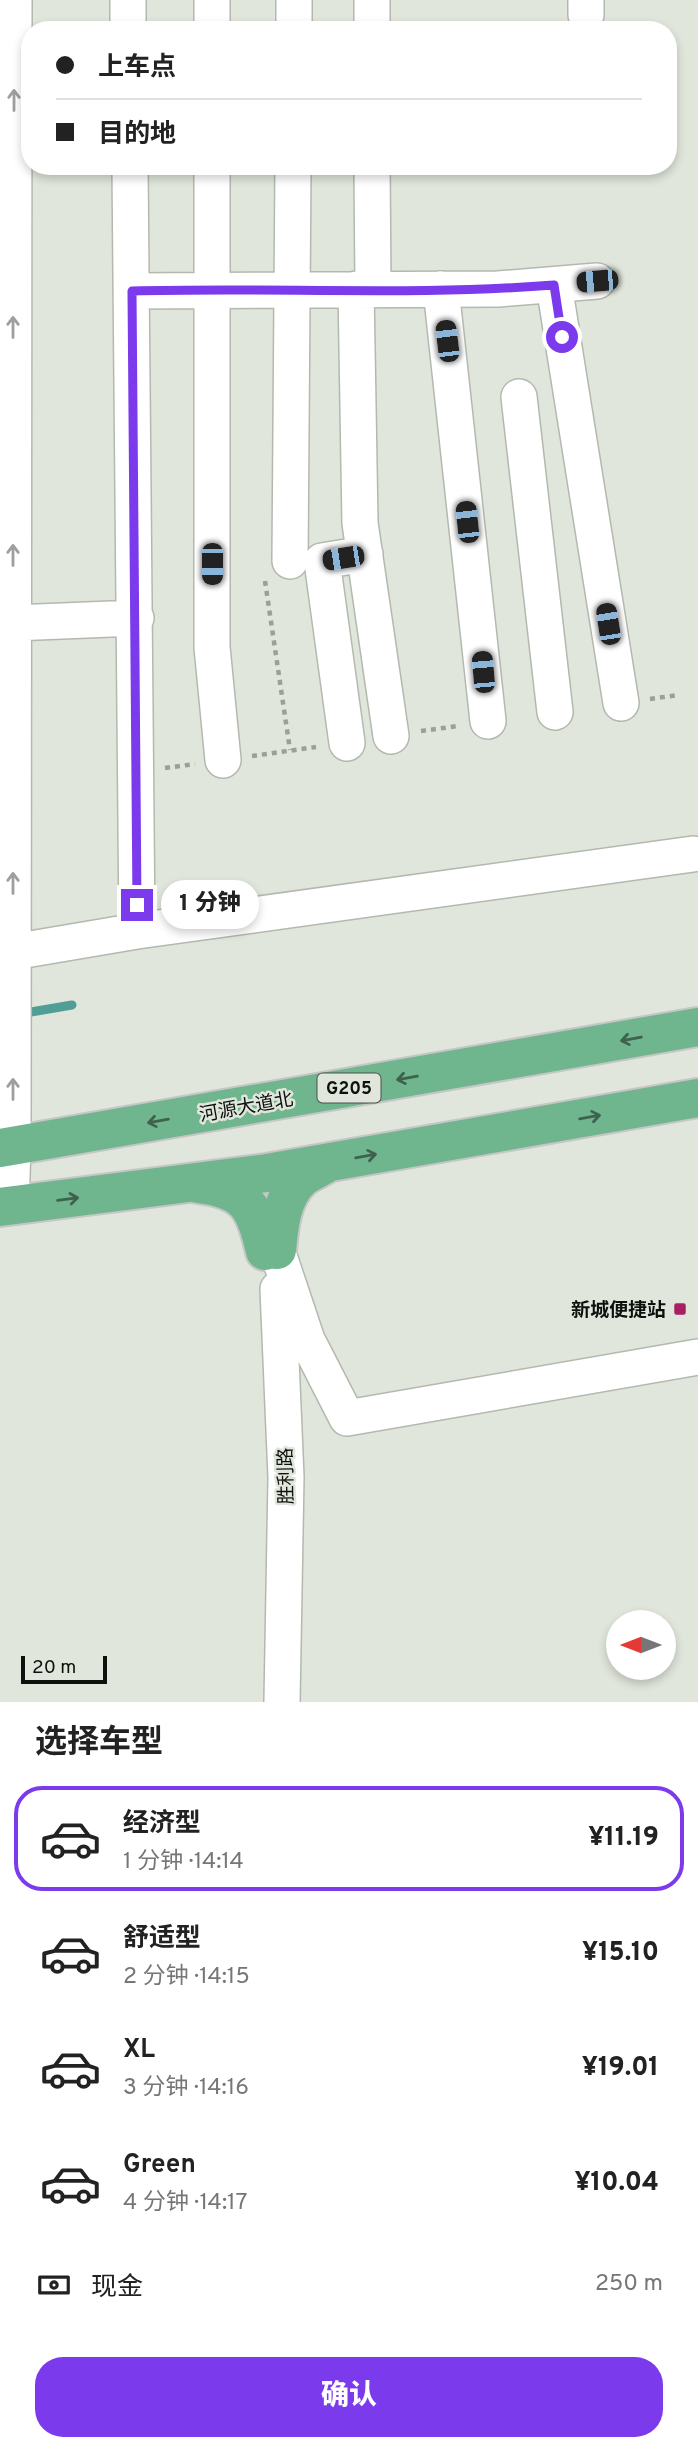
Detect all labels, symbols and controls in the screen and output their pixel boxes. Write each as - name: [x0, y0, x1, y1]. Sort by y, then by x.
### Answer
- text: 上车点: [98, 52, 176, 85]
- one-way arrow: [7, 88, 21, 111]
- text: 目的地: [98, 119, 176, 152]
- car: [576, 269, 619, 293]
- one-way arrow: [6, 316, 20, 339]
- car: [435, 319, 460, 363]
- route start: [546, 321, 578, 353]
- car: [455, 500, 480, 544]
- one-way arrow: [6, 543, 20, 566]
- car: [202, 543, 223, 585]
- car: [321, 544, 366, 572]
- car: [595, 602, 622, 646]
- car: [471, 650, 496, 694]
- one-way arrow: [6, 872, 20, 895]
- callout: 1 分钟: [162, 880, 260, 930]
- route end: [121, 889, 153, 921]
- text: 1 分钟: [179, 890, 241, 919]
- one-way arrow: [620, 1033, 643, 1046]
- one-way arrow: [396, 1072, 419, 1085]
- road number: G205: [318, 1073, 380, 1102]
- one-way arrow: [6, 1078, 20, 1101]
- street label: 河源大道北: [197, 1088, 295, 1128]
- one-way arrow: [578, 1110, 601, 1123]
- one-way arrow: [147, 1115, 170, 1128]
- one-way arrow: [354, 1149, 377, 1162]
- one-way arrow: [56, 1192, 79, 1205]
- place label: 新城便捷站: [571, 1299, 666, 1323]
- marker: 新城便捷站: [672, 1301, 688, 1317]
- street label: 胜利路: [275, 1447, 299, 1505]
- north arrow: [606, 1610, 676, 1680]
- map controls: [606, 1610, 676, 1680]
- scale bar: [21, 1653, 107, 1685]
- text: 20 m: [32, 1656, 76, 1680]
- text: 选择车型: [35, 1724, 163, 1764]
- icon: car: [39, 1807, 102, 1870]
- text: 经济型: [123, 1808, 201, 1841]
- text: ¥11.19: [588, 1822, 659, 1855]
- text: 1 分钟 · 14:14: [123, 1848, 244, 1877]
- icon: car: [39, 1922, 102, 1985]
- text: 舒适型: [123, 1923, 201, 1956]
- text: ¥15.10: [582, 1937, 659, 1970]
- text: 2 分钟 · 14:15: [123, 1963, 250, 1992]
- text: XL: [123, 2034, 155, 2067]
- icon: car: [39, 2037, 102, 2100]
- text: ¥19.01: [582, 2052, 659, 2085]
- text: 3 分钟 · 14:16: [123, 2074, 249, 2103]
- text: Green: [123, 2149, 196, 2182]
- icon: car: [39, 2152, 102, 2215]
- text: ¥10.04: [574, 2167, 659, 2200]
- text: 4 分钟 · 14:17: [123, 2189, 248, 2218]
- icon: cash: [35, 2266, 73, 2304]
- text: 250 m: [595, 2270, 663, 2299]
- text: 现金: [91, 2272, 143, 2305]
- button: 确认: [35, 2357, 663, 2437]

